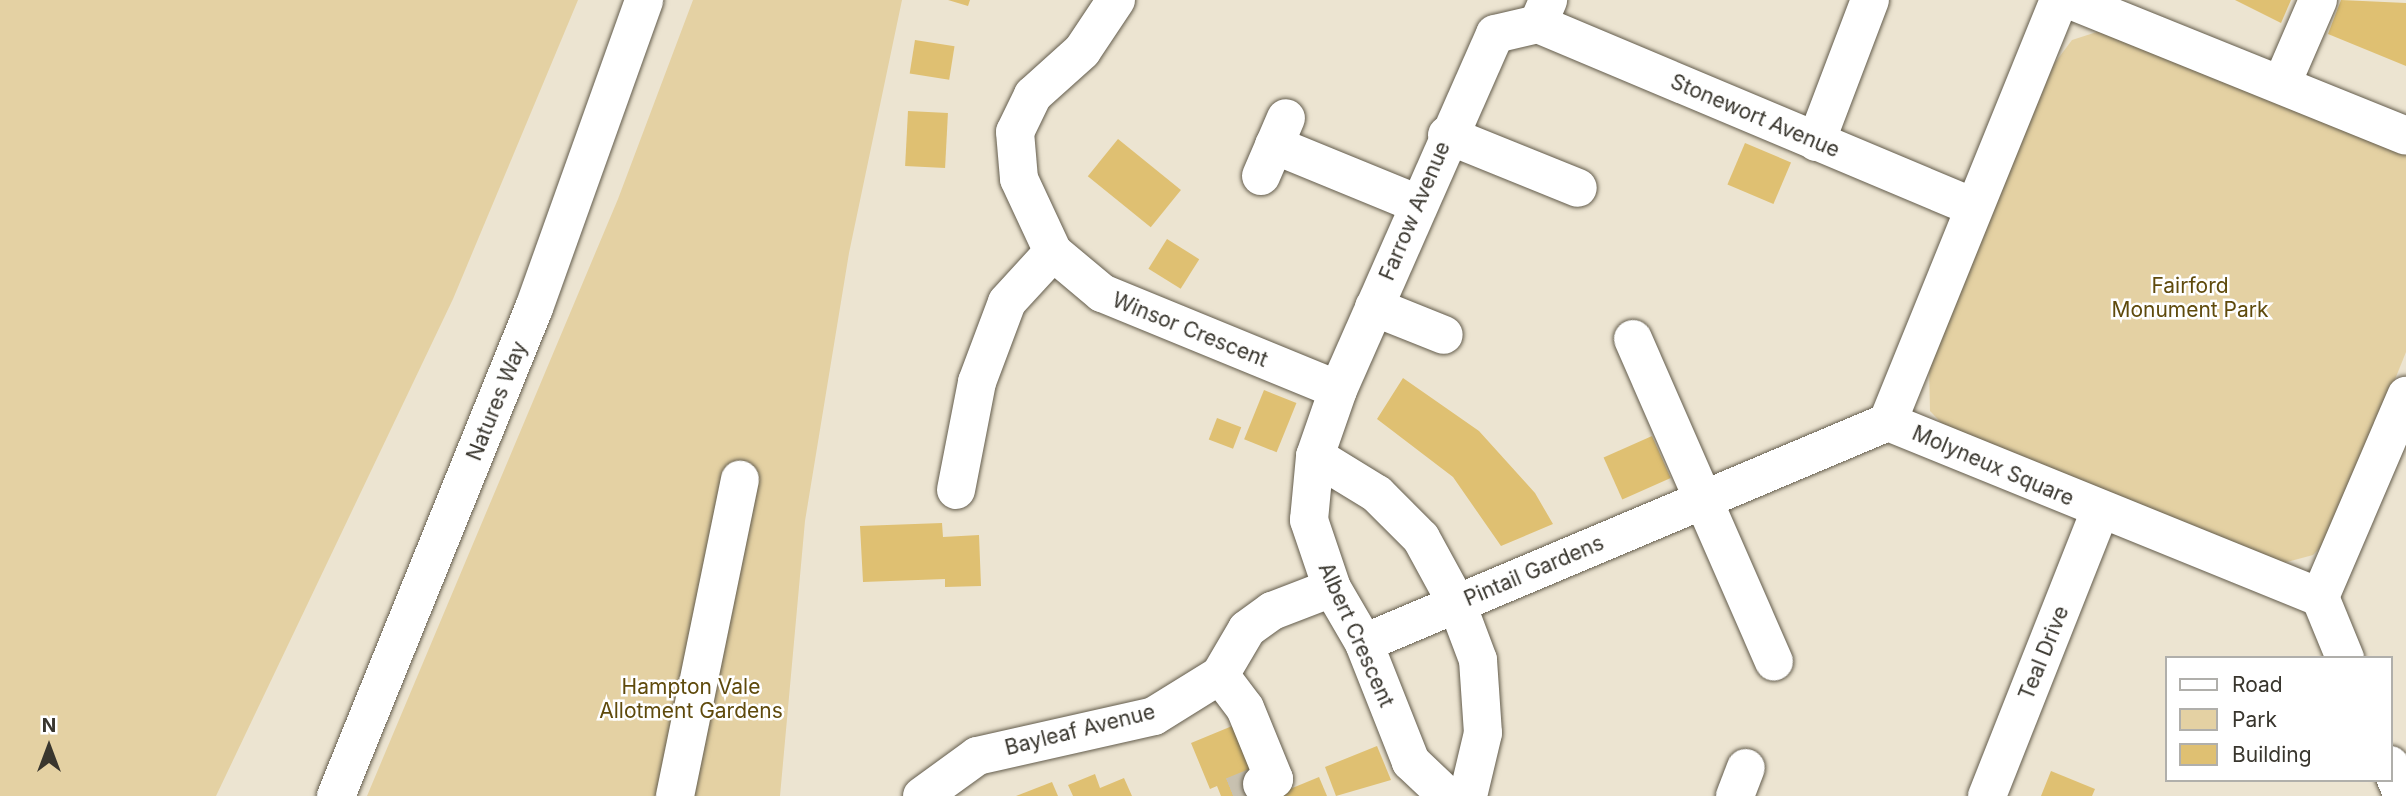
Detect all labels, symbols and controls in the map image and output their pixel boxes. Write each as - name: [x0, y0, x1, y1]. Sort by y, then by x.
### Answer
- street label: Stonewort Avenue: [1667, 69, 1843, 163]
- street label: Farrow Avenue: [1374, 138, 1456, 284]
- park label: Fairford Monument Park: [2111, 273, 2269, 323]
- street label: Winsor Crescent: [1109, 287, 1271, 373]
- street label: Natures Way: [462, 338, 532, 464]
- street label: Molyneux Square: [1908, 421, 2078, 511]
- street label: Pintail Gardens: [1460, 530, 1608, 612]
- street label: Albert Crescent: [1313, 559, 1399, 711]
- street label: Teal Drive: [2014, 602, 2074, 704]
- legend: [2164, 656, 2392, 782]
- text: Road: [2232, 672, 2283, 697]
- park label: Hampton Vale Allotment Gardens: [599, 674, 783, 724]
- street label: Bayleaf Avenue: [1002, 699, 1158, 761]
- text: Park: [2232, 707, 2277, 732]
- north arrow: [14, 712, 84, 782]
- text: N: [42, 714, 56, 737]
- text: Building: [2232, 742, 2312, 767]

